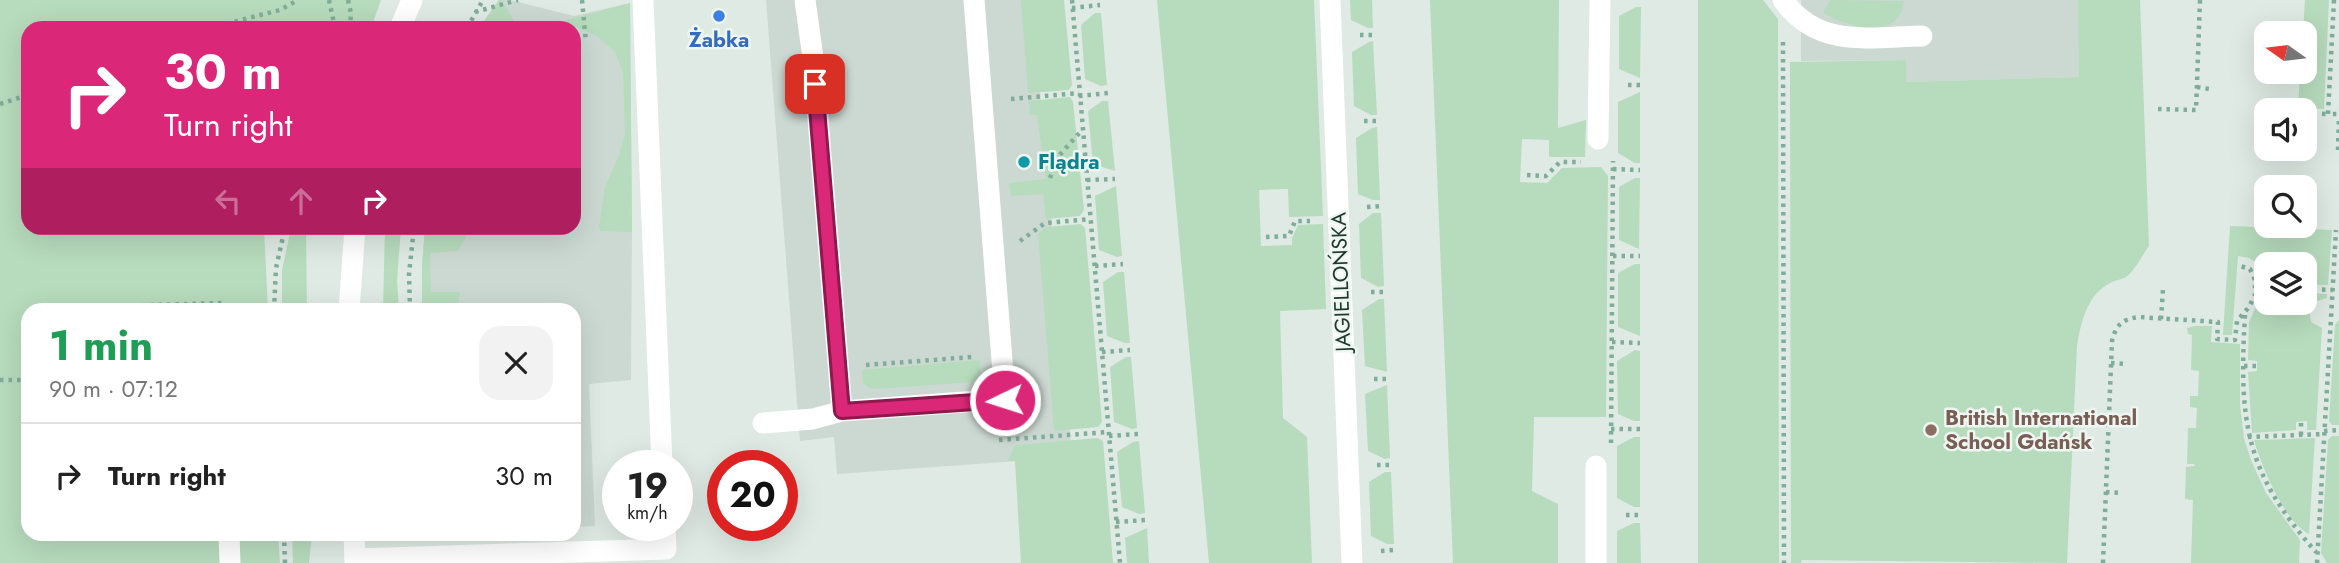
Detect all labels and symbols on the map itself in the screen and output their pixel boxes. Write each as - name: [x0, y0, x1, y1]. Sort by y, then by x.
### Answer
- marker: Żabka: [711, 8, 727, 24]
- north arrow: [2254, 21, 2317, 84]
- place label: Żabka: [689, 25, 749, 55]
- pin: [785, 54, 845, 114]
- place label: Flądra: [1038, 147, 1100, 177]
- marker: Flądra: [1016, 154, 1032, 170]
- street label: JAGIELLOŃSKA: [1324, 212, 1359, 355]
- position arrow: [968, 363, 1042, 437]
- place label: British International School Gdańsk: [1945, 403, 2137, 457]
- marker: British International School Gdańsk: [1923, 422, 1939, 438]
- speed limit sign: 20: [707, 450, 798, 541]

